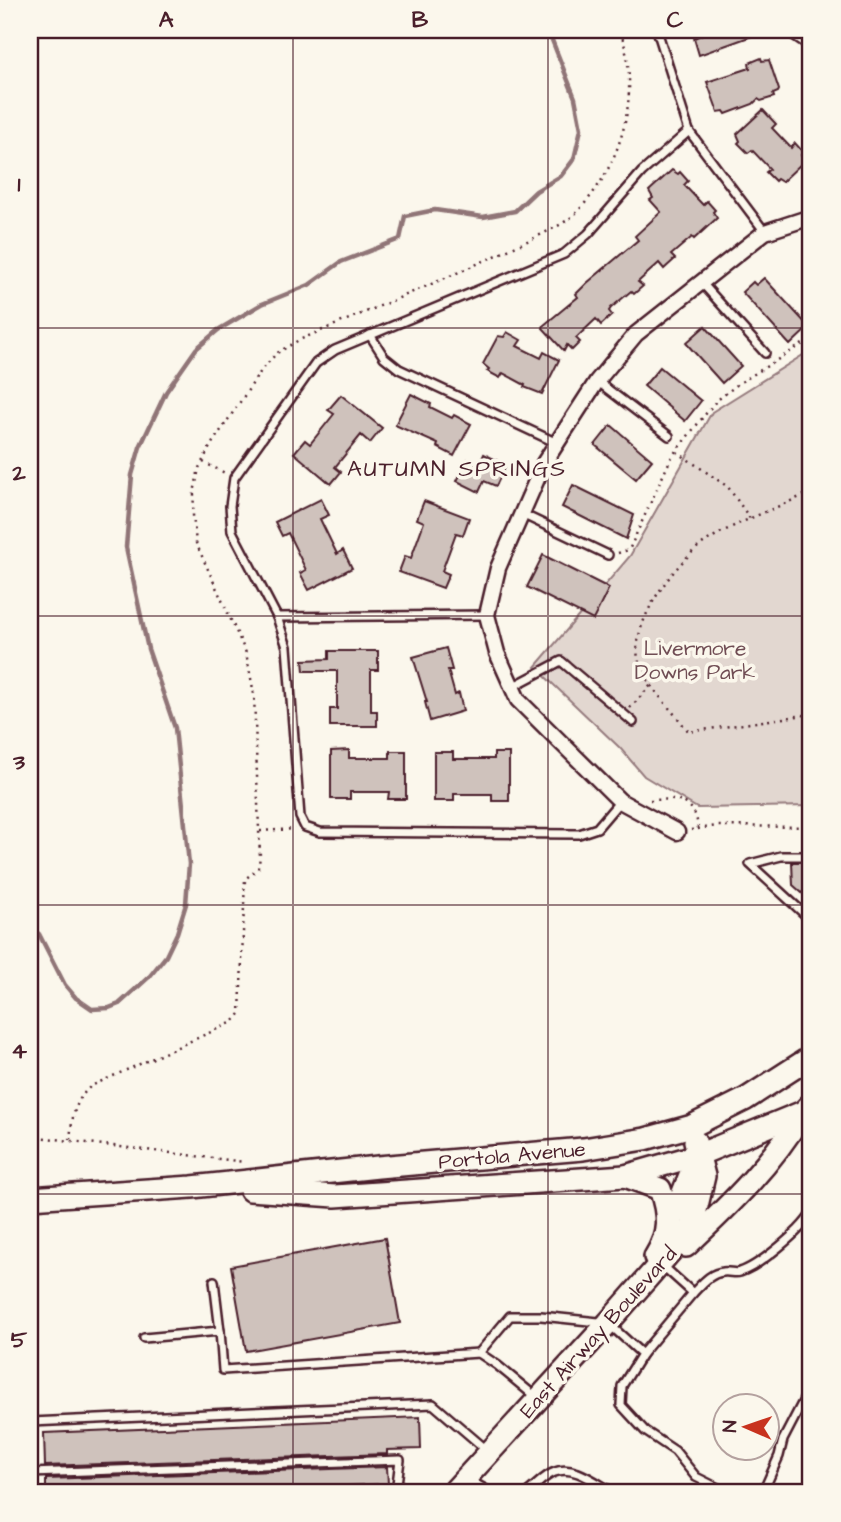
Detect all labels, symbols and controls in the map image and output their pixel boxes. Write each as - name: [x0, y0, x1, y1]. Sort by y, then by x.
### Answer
- text: A: [159, 4, 174, 36]
- text: B: [412, 4, 429, 36]
- text: C: [667, 4, 684, 36]
- text: 1: [18, 168, 21, 200]
- district label: AUTUMN SPRINGS: [347, 453, 567, 485]
- text: 2: [11, 457, 26, 489]
- park label: Livermore Downs Park: [635, 634, 755, 687]
- text: 3: [12, 746, 25, 778]
- text: 4: [11, 1035, 27, 1067]
- street label: Portola Avenue: [437, 1135, 587, 1176]
- street label: East Airway Boulevard: [513, 1240, 685, 1426]
- text: 5: [11, 1324, 28, 1356]
- north arrow: [712, 1392, 782, 1462]
- text: N: [717, 1420, 744, 1433]

